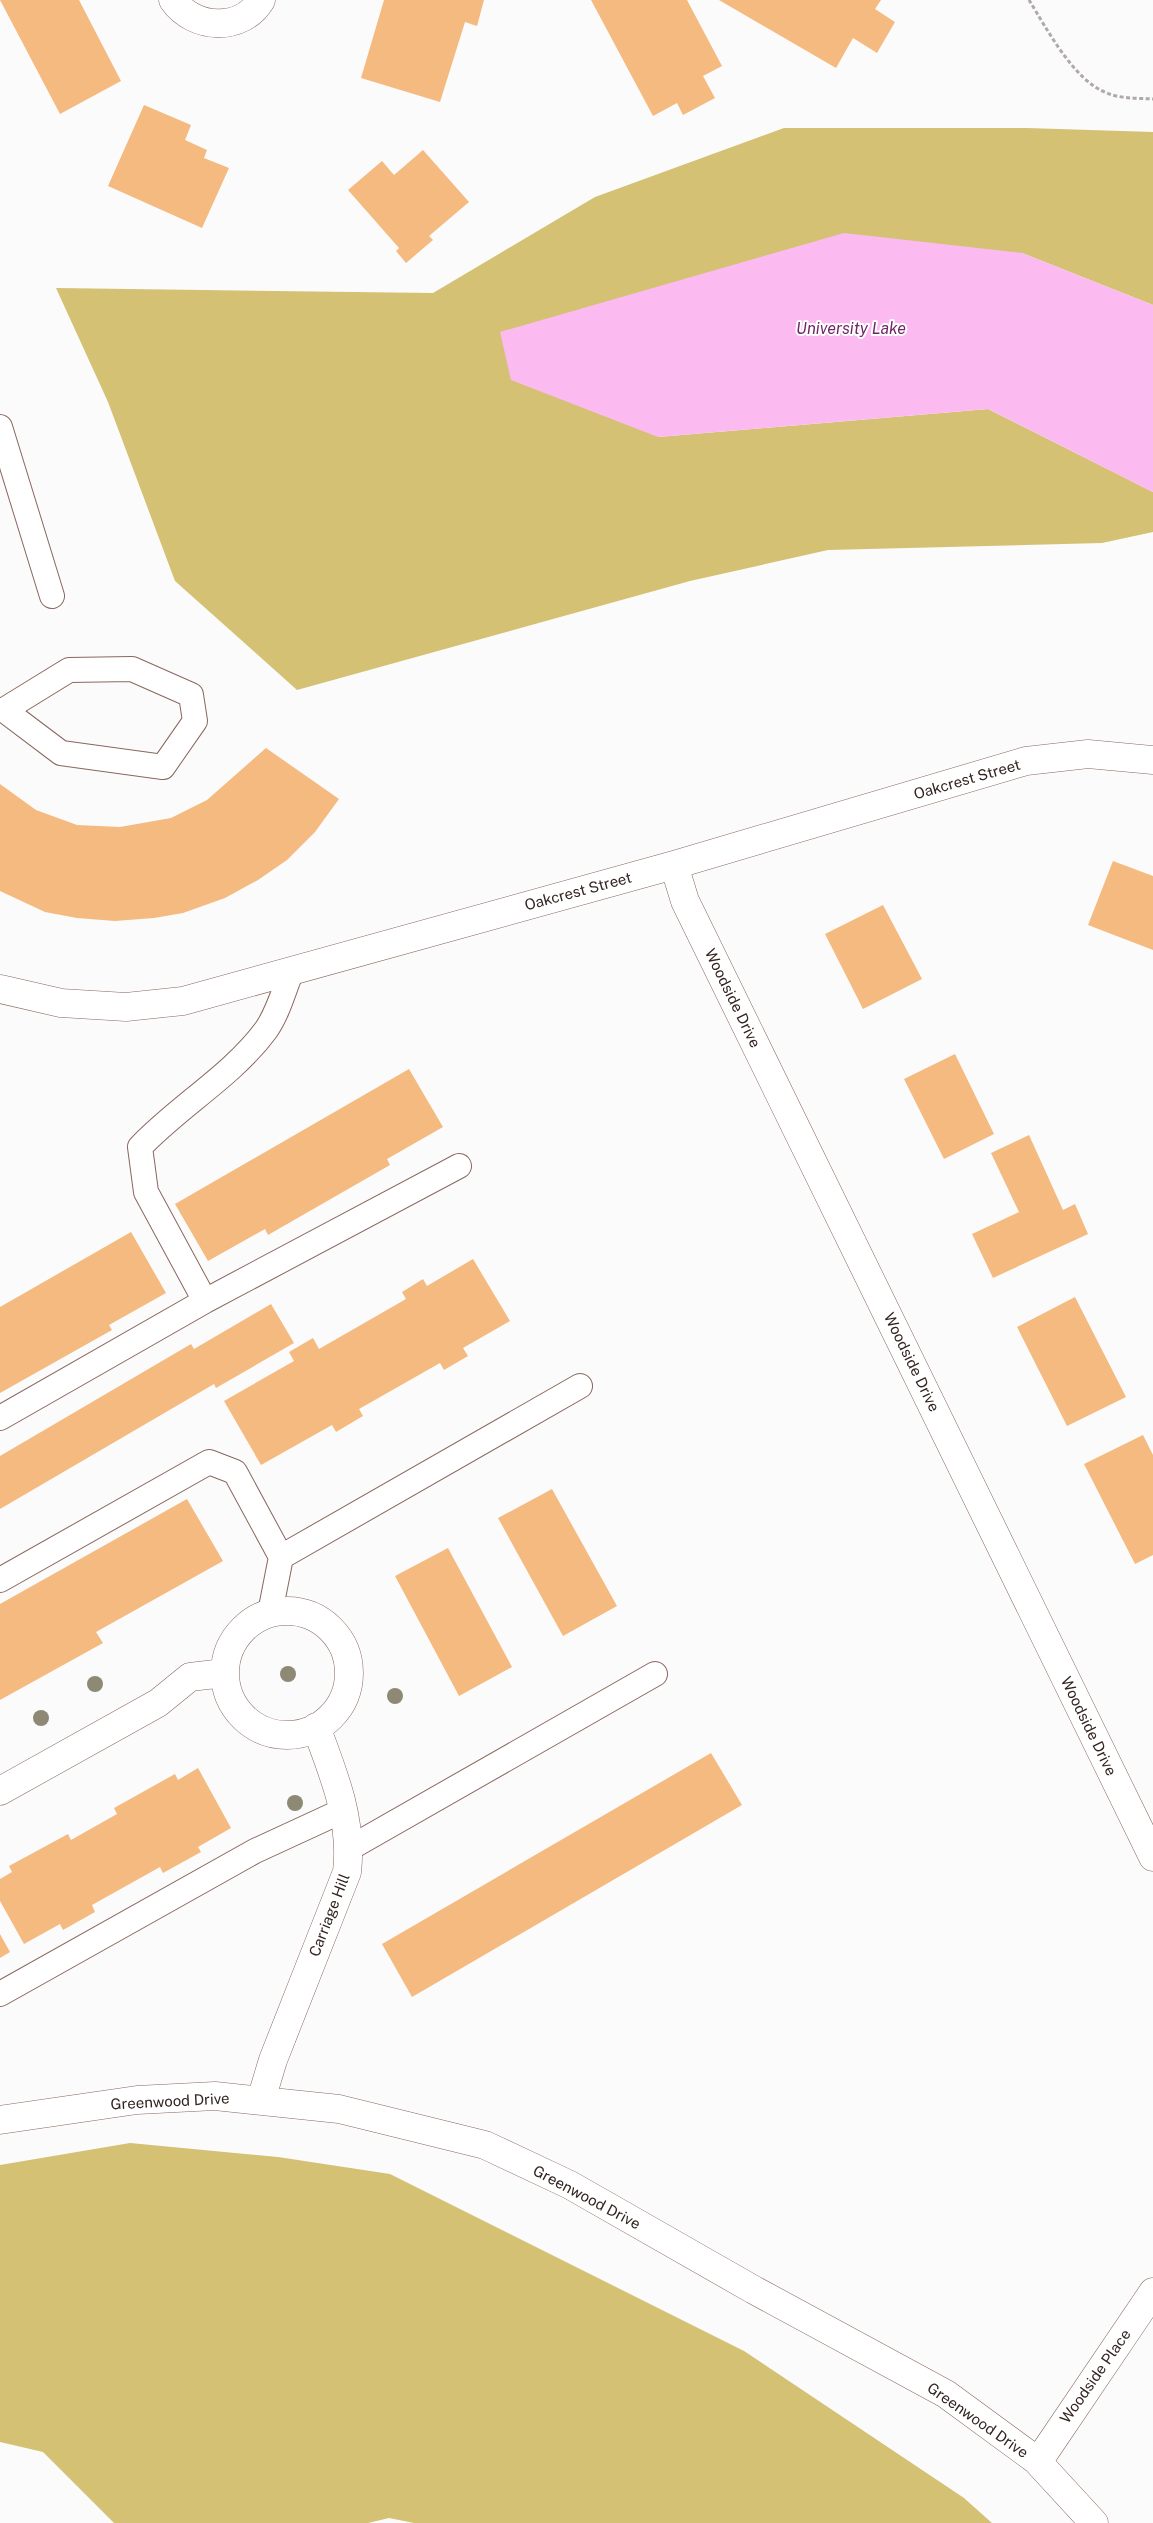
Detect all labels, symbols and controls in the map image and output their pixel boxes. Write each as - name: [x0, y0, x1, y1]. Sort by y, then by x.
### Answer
- water label: University Lake: [796, 319, 906, 338]
- street label: Oakcrest Street: [912, 756, 1022, 802]
- street label: Oakcrest Street: [523, 868, 634, 913]
- street label: Woodside Drive: [702, 946, 764, 1050]
- street label: Woodside Drive: [881, 1310, 943, 1414]
- street label: Woodside Drive: [1058, 1674, 1120, 1778]
- street label: Carriage Hill: [305, 1871, 353, 1959]
- street label: Greenwood Drive: [110, 2089, 230, 2113]
- street label: Greenwood Drive: [530, 2162, 644, 2232]
- street label: Woodside Place: [1056, 2326, 1134, 2426]
- street label: Greenwood Drive: [924, 2379, 1032, 2461]

